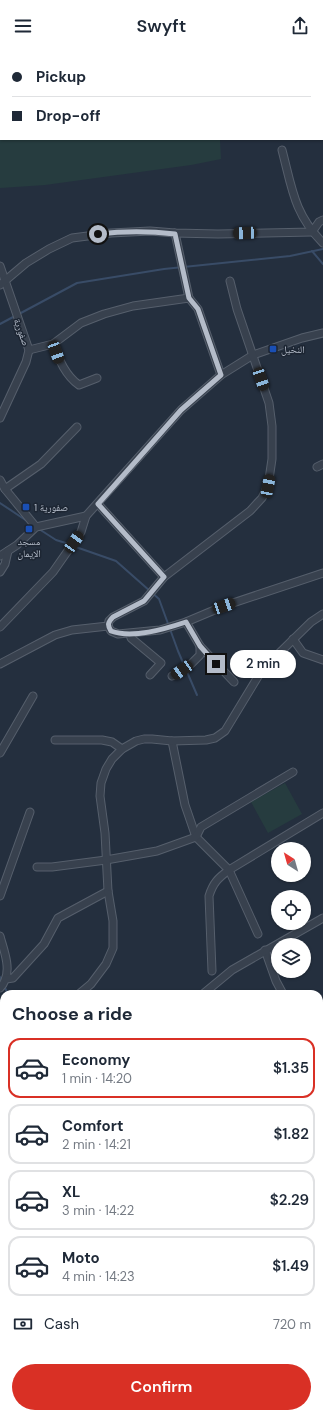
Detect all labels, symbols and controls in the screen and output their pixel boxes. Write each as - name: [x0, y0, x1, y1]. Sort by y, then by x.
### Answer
- text: Swyft: [137, 14, 186, 38]
- icon: menu: [12, 15, 34, 37]
- icon: share: [289, 15, 311, 37]
- text: Pickup: [36, 67, 86, 87]
- text: Drop-off: [36, 106, 101, 126]
- route start: [89, 225, 107, 243]
- car: [233, 227, 257, 239]
- street label: صفورية: [11, 317, 33, 348]
- car: [46, 339, 66, 365]
- place label: النخيل: [281, 343, 305, 356]
- marker: النخيل: [268, 344, 278, 354]
- car: [251, 366, 271, 392]
- car: [260, 473, 276, 499]
- place label: صفورية 1: [34, 501, 68, 514]
- marker: صفورية 1: [21, 502, 31, 512]
- marker: مسجد الإيمان: [24, 524, 34, 534]
- car: [62, 529, 86, 555]
- place label: مسجد الإيمان: [17, 535, 41, 560]
- car: [211, 596, 237, 616]
- callout: 2 min: [230, 650, 296, 678]
- route end: [207, 655, 225, 673]
- text: 2 min: [246, 655, 280, 672]
- car: [169, 658, 195, 682]
- north arrow: [271, 842, 311, 882]
- map controls: [271, 842, 311, 978]
- button: locate: [271, 890, 311, 930]
- button: layers: [271, 938, 311, 978]
- text: Choose a ride: [12, 1002, 133, 1026]
- icon: car: [14, 1050, 50, 1086]
- text: Economy: [62, 1050, 130, 1070]
- text: $1.35: [273, 1058, 309, 1078]
- text: 1 min · 14:20: [62, 1070, 132, 1087]
- icon: car: [14, 1116, 50, 1152]
- text: Comfort: [62, 1116, 123, 1136]
- text: $1.82: [273, 1124, 309, 1144]
- text: 2 min · 14:21: [62, 1136, 131, 1153]
- icon: car: [14, 1182, 50, 1218]
- text: XL: [62, 1182, 80, 1202]
- text: $2.29: [270, 1190, 309, 1210]
- text: 3 min · 14:22: [62, 1202, 134, 1219]
- icon: car: [14, 1248, 50, 1284]
- text: Moto: [62, 1248, 100, 1268]
- text: $1.49: [272, 1256, 309, 1276]
- text: 4 min · 14:23: [62, 1268, 135, 1285]
- icon: cash: [12, 1313, 34, 1335]
- text: Cash: [44, 1314, 79, 1334]
- text: 720 m: [273, 1316, 311, 1333]
- button: Confirm: [12, 1364, 311, 1410]

